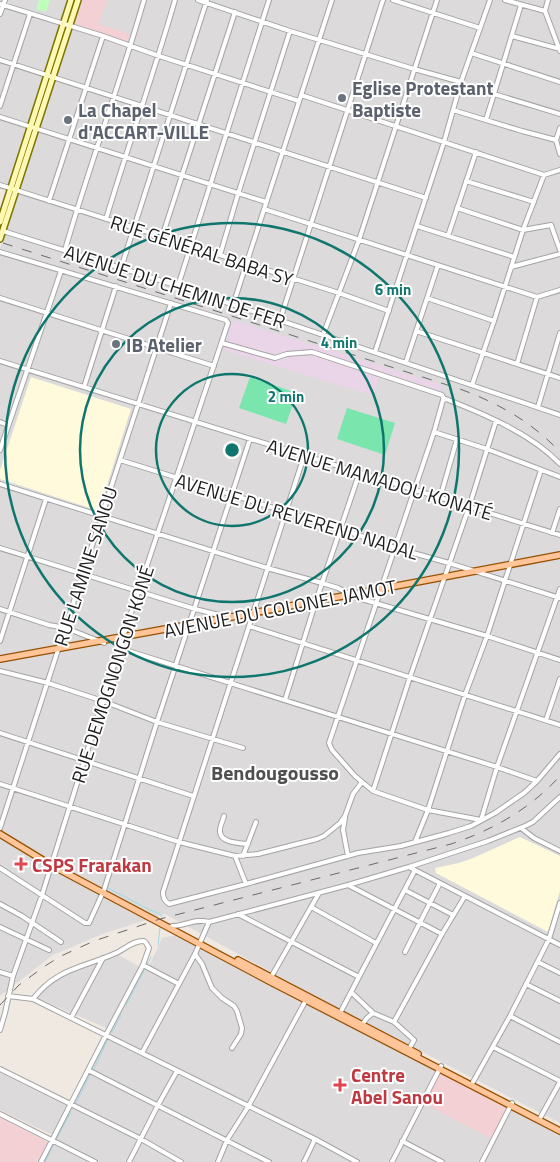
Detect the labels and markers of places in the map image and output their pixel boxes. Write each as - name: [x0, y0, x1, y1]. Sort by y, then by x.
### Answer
- place label: Eglise Protestant Baptiste: [352, 73, 493, 124]
- marker: Eglise Protestant Baptiste: [336, 92, 348, 104]
- place label: La Chapel d'ACCART-VILLE: [78, 95, 209, 146]
- marker: La Chapel d'ACCART-VILLE: [62, 114, 74, 126]
- place label: IB Atelier: [126, 330, 202, 359]
- marker: IB Atelier: [110, 338, 122, 350]
- centre of rings: [223, 441, 241, 459]
- place label: CSPS Frarakan: [32, 850, 152, 879]
- marker: CSPS Frarakan: [14, 857, 28, 871]
- place label: Centre Abel Sanou: [351, 1060, 443, 1111]
- marker: Centre Abel Sanou: [333, 1078, 347, 1092]

